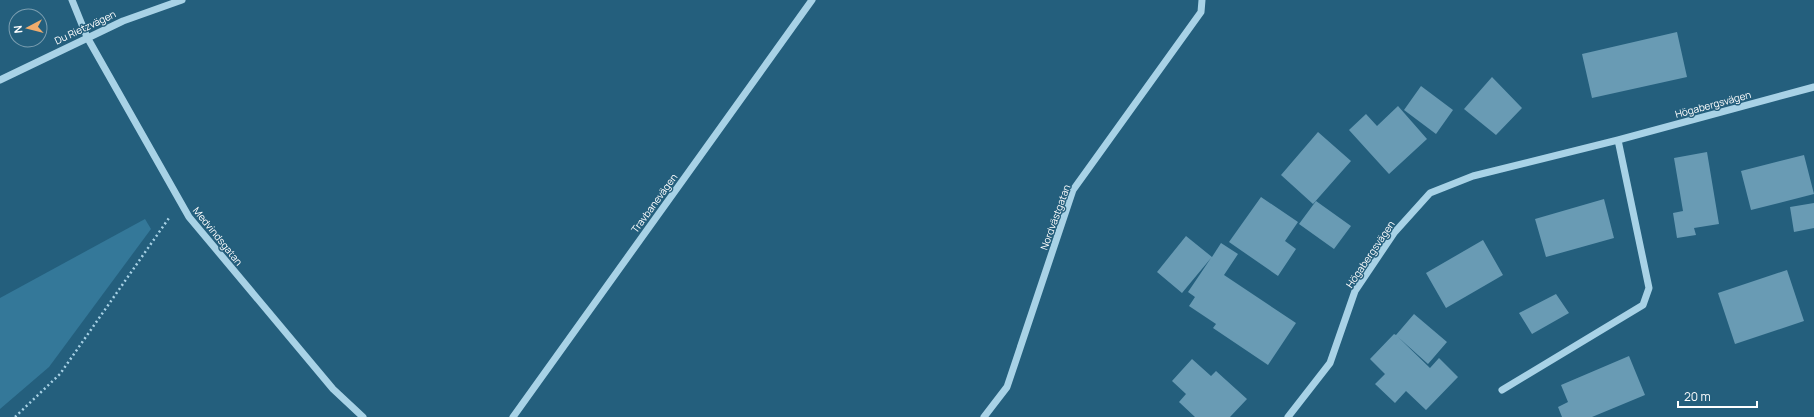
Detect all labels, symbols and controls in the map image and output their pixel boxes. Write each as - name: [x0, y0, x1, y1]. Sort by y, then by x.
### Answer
- street label: Du Rietzvägen: [52, 7, 118, 47]
- north arrow: [8, 8, 48, 48]
- text: N: [10, 24, 26, 34]
- street label: Högabergsvägen: [1673, 87, 1753, 121]
- street label: Travbanevägen: [628, 170, 680, 236]
- street label: Nordvästgatan: [1037, 182, 1073, 252]
- street label: Medvindsgatan: [190, 204, 246, 268]
- street label: Högabergsvägen: [1342, 218, 1398, 290]
- scale bar: [1678, 383, 1757, 409]
- text: 20 m: [1684, 388, 1711, 405]

